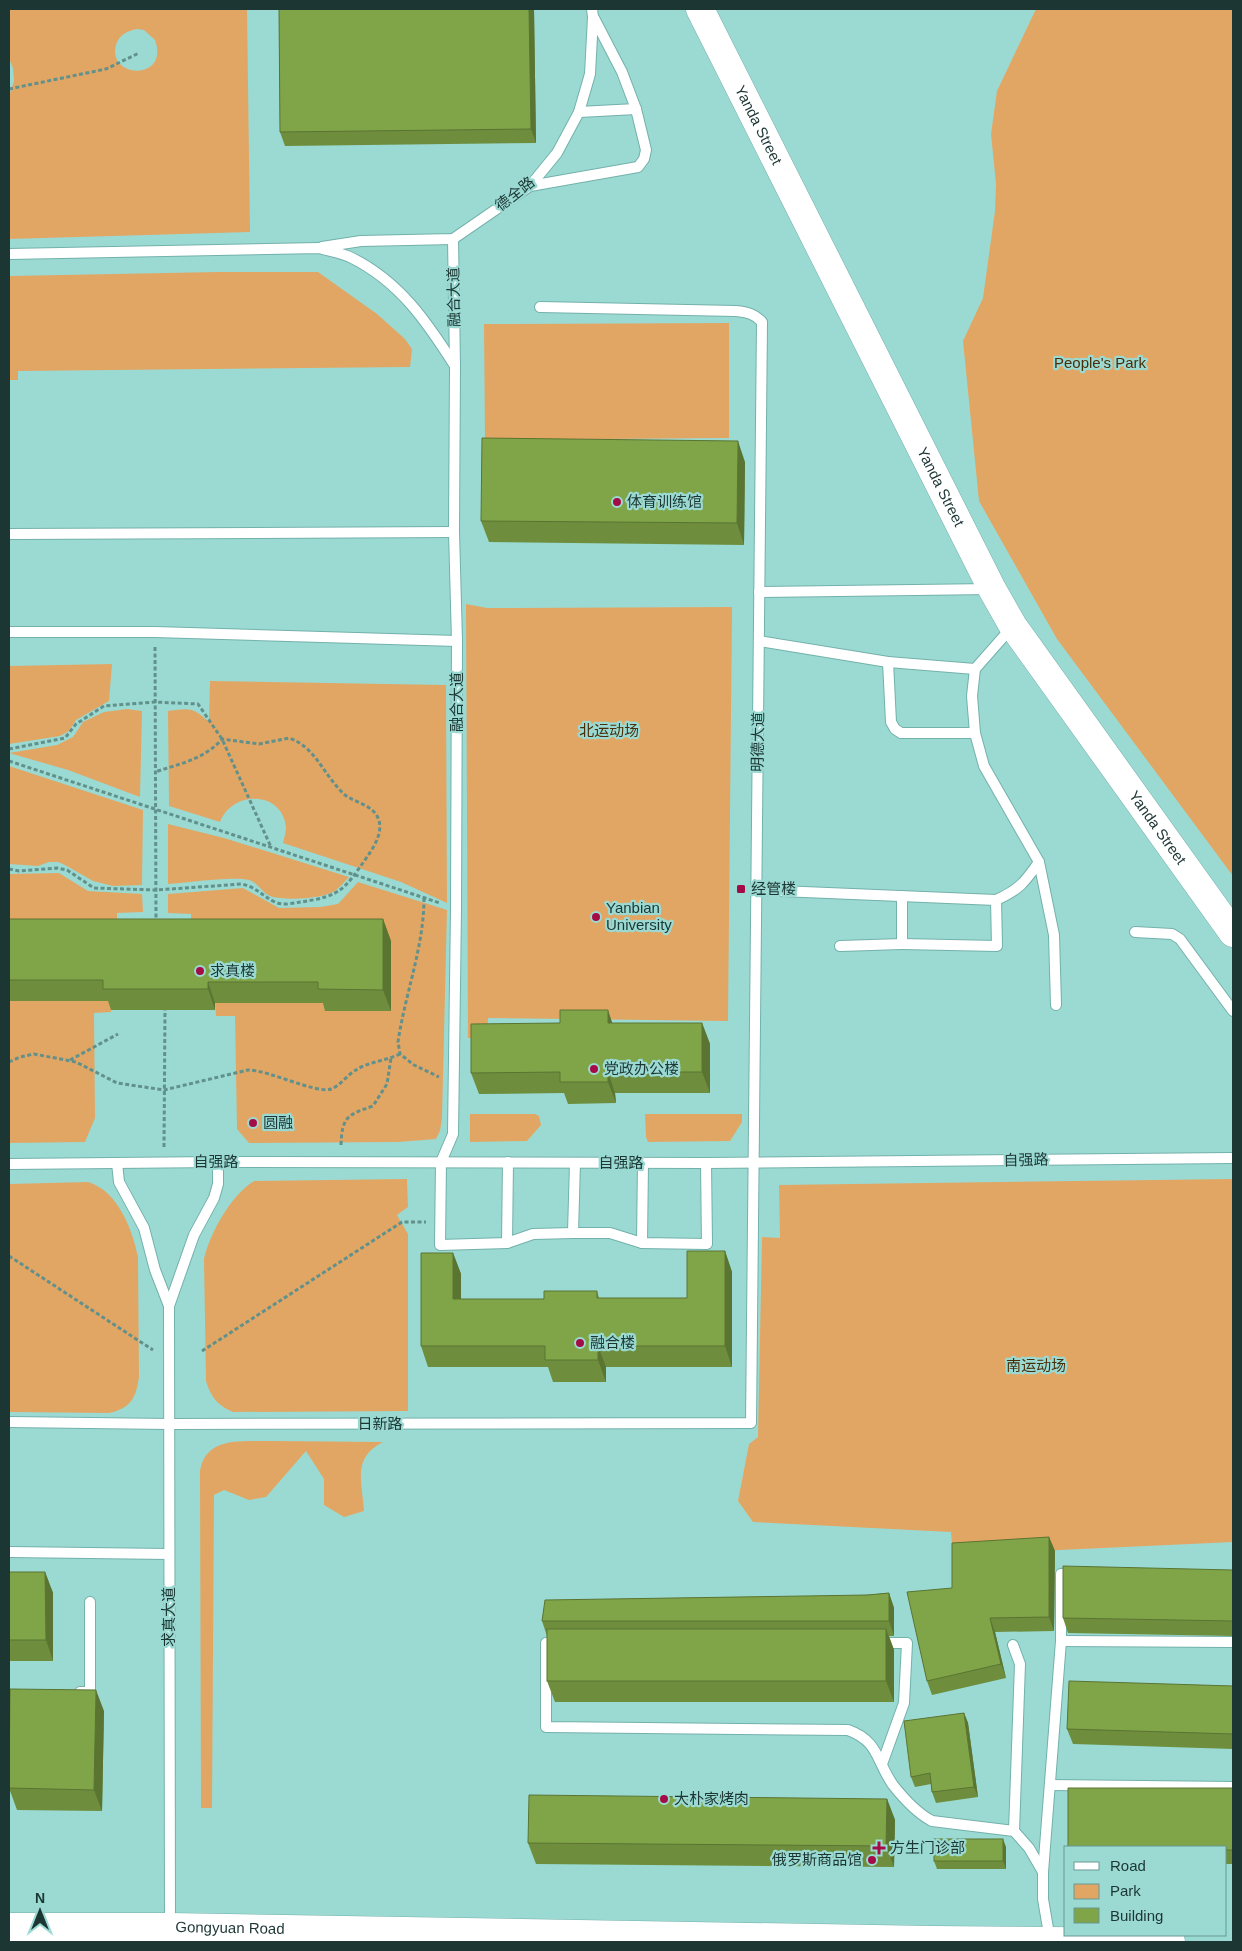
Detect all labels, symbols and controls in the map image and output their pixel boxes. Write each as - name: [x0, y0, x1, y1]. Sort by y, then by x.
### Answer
- street label: Yanda Street: [732, 82, 786, 168]
- street label: 德全路: [492, 173, 538, 214]
- street label: 融合大道: [444, 267, 463, 327]
- park label: People's Park: [1054, 354, 1147, 371]
- street label: Yanda Street: [914, 444, 968, 530]
- place label: 体育训练馆: [627, 493, 702, 510]
- marker: 体育训练馆: [611, 496, 623, 508]
- street label: 融合大道: [448, 672, 465, 732]
- street label: 明德大道: [748, 712, 767, 772]
- park label: 北运动场: [579, 722, 639, 739]
- street label: Yanda Street: [1126, 787, 1191, 868]
- place label: 经管楼: [751, 880, 796, 897]
- marker: 经管楼: [735, 883, 747, 895]
- place label: Yanbian University: [606, 899, 672, 933]
- marker: Yanbian University: [590, 911, 602, 923]
- place label: 求真楼: [210, 962, 255, 979]
- marker: 求真楼: [194, 965, 206, 977]
- place label: 党政办公楼: [604, 1060, 679, 1077]
- marker: 党政办公楼: [588, 1063, 600, 1075]
- place label: 圆融: [263, 1114, 293, 1131]
- marker: 圆融: [247, 1117, 259, 1129]
- street label: 自强路: [1003, 1151, 1049, 1168]
- street label: 自强路: [193, 1153, 239, 1170]
- street label: 自强路: [598, 1154, 644, 1171]
- place label: 融合楼: [590, 1334, 635, 1351]
- marker: 融合楼: [574, 1337, 586, 1349]
- park label: 南运动场: [1006, 1357, 1066, 1374]
- street label: 日新路: [357, 1415, 403, 1432]
- street label: 求真大道: [160, 1587, 177, 1647]
- place label: 大朴家烤肉: [674, 1790, 749, 1807]
- marker: 大朴家烤肉: [658, 1793, 670, 1805]
- place label: 方生门诊部: [890, 1839, 965, 1856]
- marker: 方生门诊部: [872, 1841, 886, 1855]
- legend: [1064, 1846, 1227, 1936]
- place label: 俄罗斯商品馆: [772, 1851, 862, 1868]
- marker: 俄罗斯商品馆: [866, 1854, 878, 1866]
- text: Road: [1110, 1857, 1146, 1874]
- text: Park: [1110, 1882, 1141, 1899]
- north arrow: [15, 1886, 65, 1936]
- text: N: [35, 1890, 45, 1906]
- text: Building: [1110, 1907, 1163, 1924]
- street label: Gongyuan Road: [175, 1918, 285, 1937]

